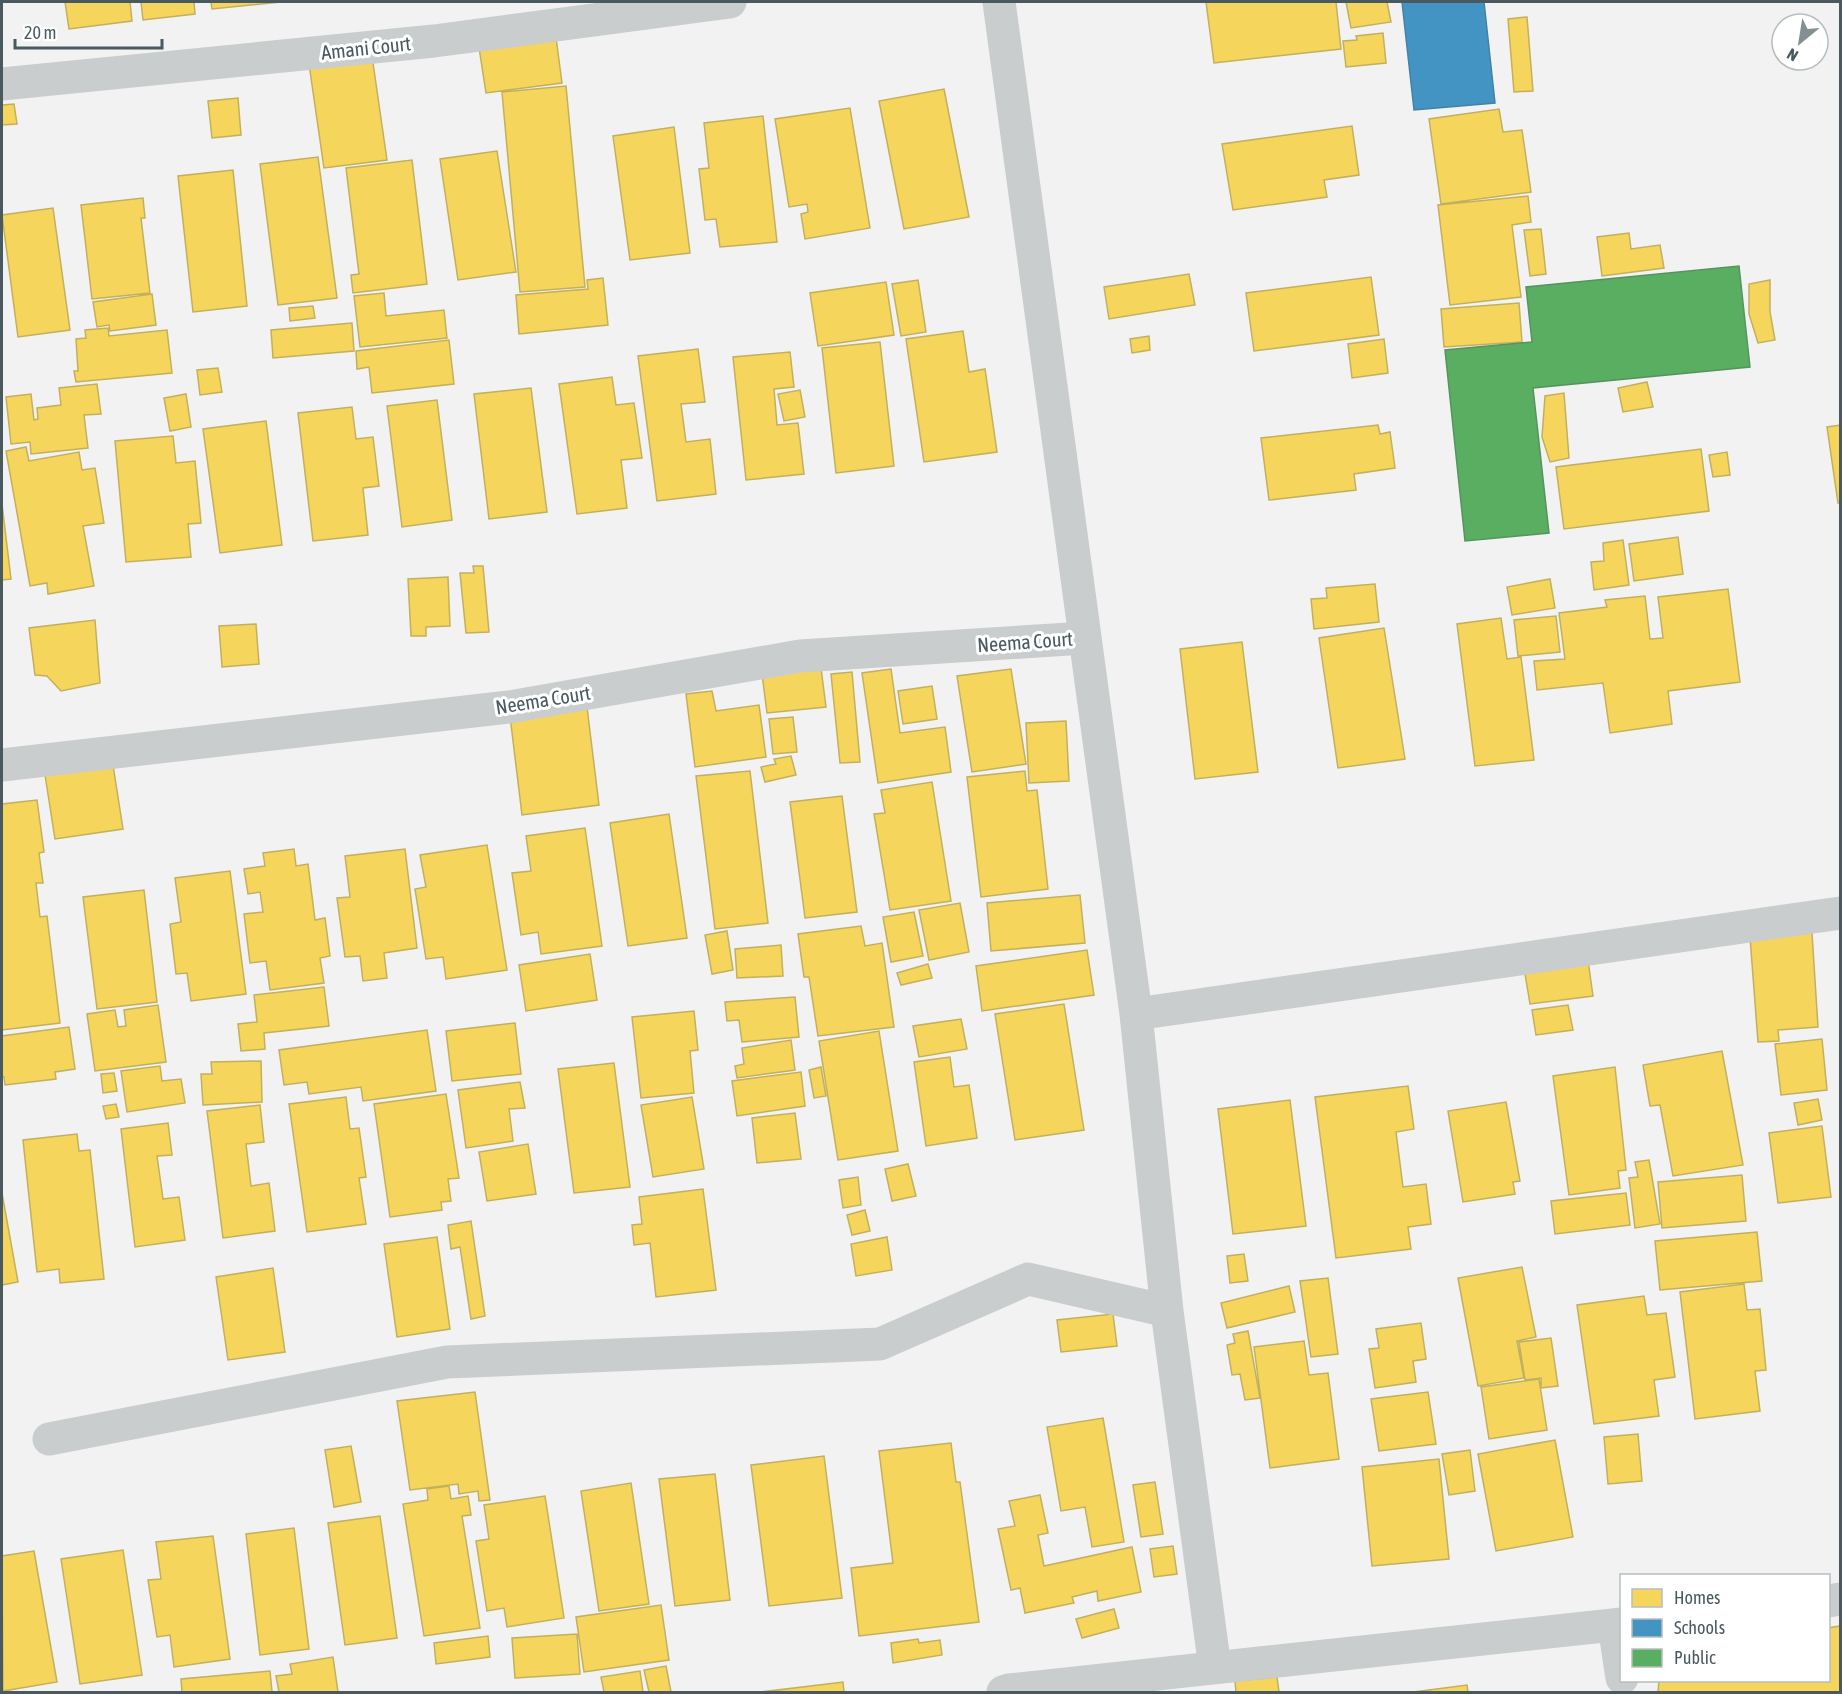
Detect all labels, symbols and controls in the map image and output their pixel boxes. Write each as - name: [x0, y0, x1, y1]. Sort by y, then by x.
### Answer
- scale bar: [15, 12, 162, 50]
- north arrow: [1770, 12, 1830, 72]
- text: 20 m: [24, 22, 56, 43]
- street label: Amani Court: [320, 31, 412, 64]
- text: N: [1784, 45, 1801, 65]
- street label: Neema Court: [976, 627, 1074, 656]
- street label: Neema Court: [494, 681, 592, 718]
- legend: [1620, 1574, 1830, 1682]
- text: Homes: [1674, 1587, 1720, 1608]
- text: Schools: [1674, 1617, 1725, 1638]
- text: Public: [1674, 1647, 1716, 1668]

